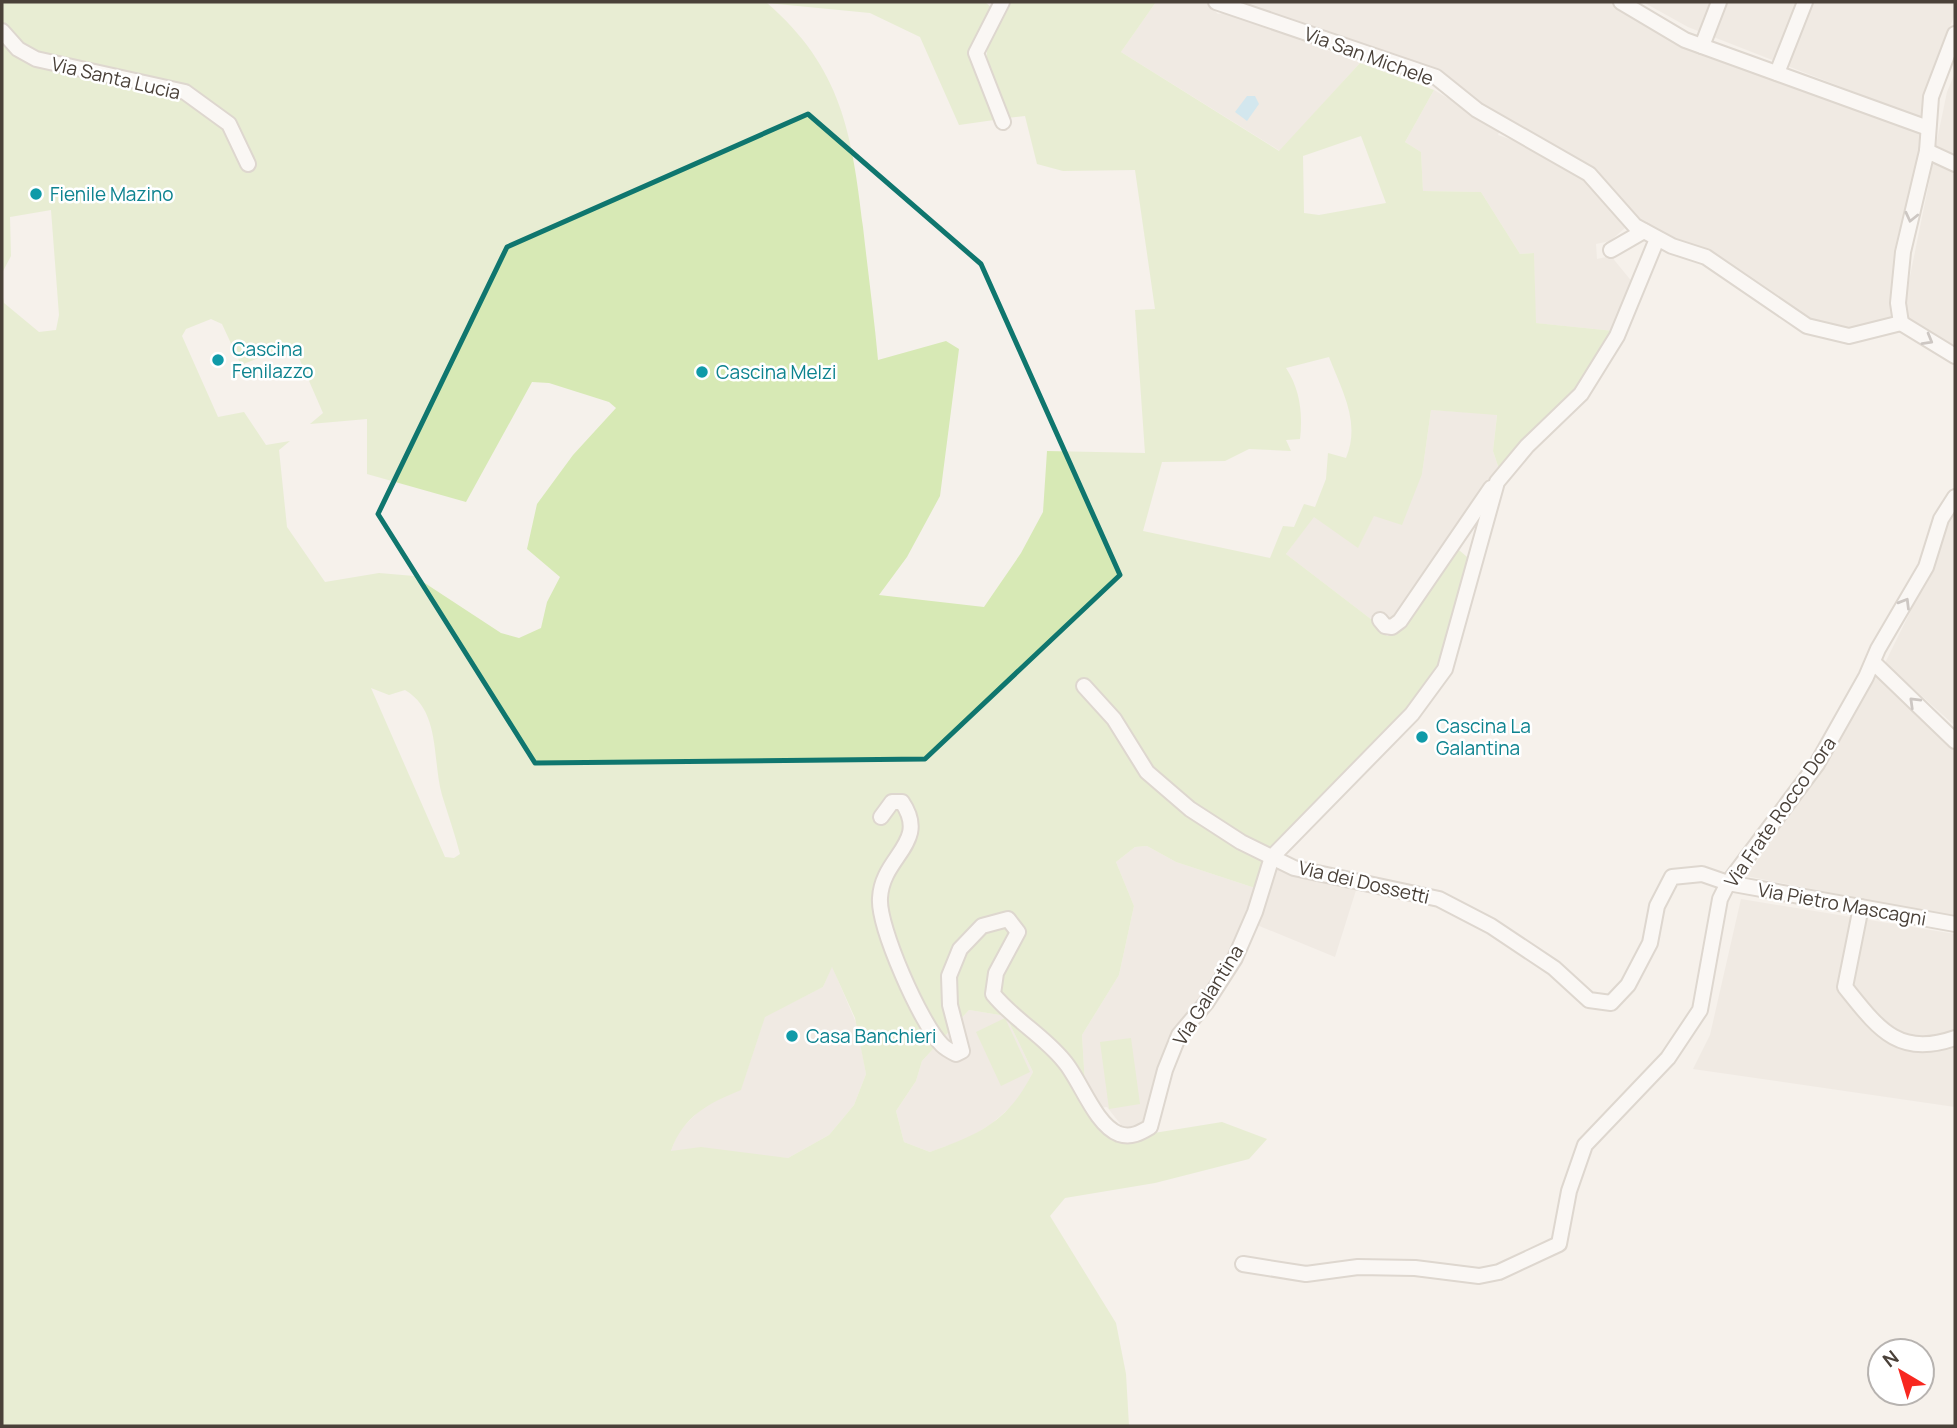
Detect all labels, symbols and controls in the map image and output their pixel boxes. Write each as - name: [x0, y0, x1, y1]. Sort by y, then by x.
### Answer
- street label: Via San Michele: [1301, 21, 1437, 91]
- street label: Via Santa Lucia: [49, 51, 183, 105]
- place label: Fienile Mazino: [50, 181, 173, 207]
- marker: Fienile Mazino: [28, 186, 44, 202]
- one-way arrow: [1905, 211, 1919, 223]
- one-way arrow: [1921, 332, 1933, 345]
- place label: Cascina Fenilazzo: [232, 336, 313, 384]
- marker: Cascina Fenilazzo: [210, 352, 226, 368]
- place label: Cascina Melzi: [716, 359, 836, 385]
- marker: Cascina Melzi: [694, 364, 710, 380]
- one-way arrow: [1897, 597, 1910, 610]
- one-way arrow: [1909, 697, 1922, 710]
- place label: Cascina La Galantina: [1436, 713, 1531, 761]
- marker: Cascina La Galantina: [1414, 729, 1430, 745]
- street label: Via Frate Rocco Dora: [1718, 731, 1842, 893]
- street label: Via dei Dossetti: [1296, 854, 1432, 910]
- street label: Via Pietro Mascagni: [1756, 876, 1928, 932]
- street label: Via Galantina: [1167, 940, 1249, 1050]
- place label: Casa Banchieri: [806, 1023, 937, 1049]
- marker: Casa Banchieri: [784, 1028, 800, 1044]
- north arrow: [1866, 1337, 1936, 1407]
- text: N: [1877, 1344, 1904, 1373]

